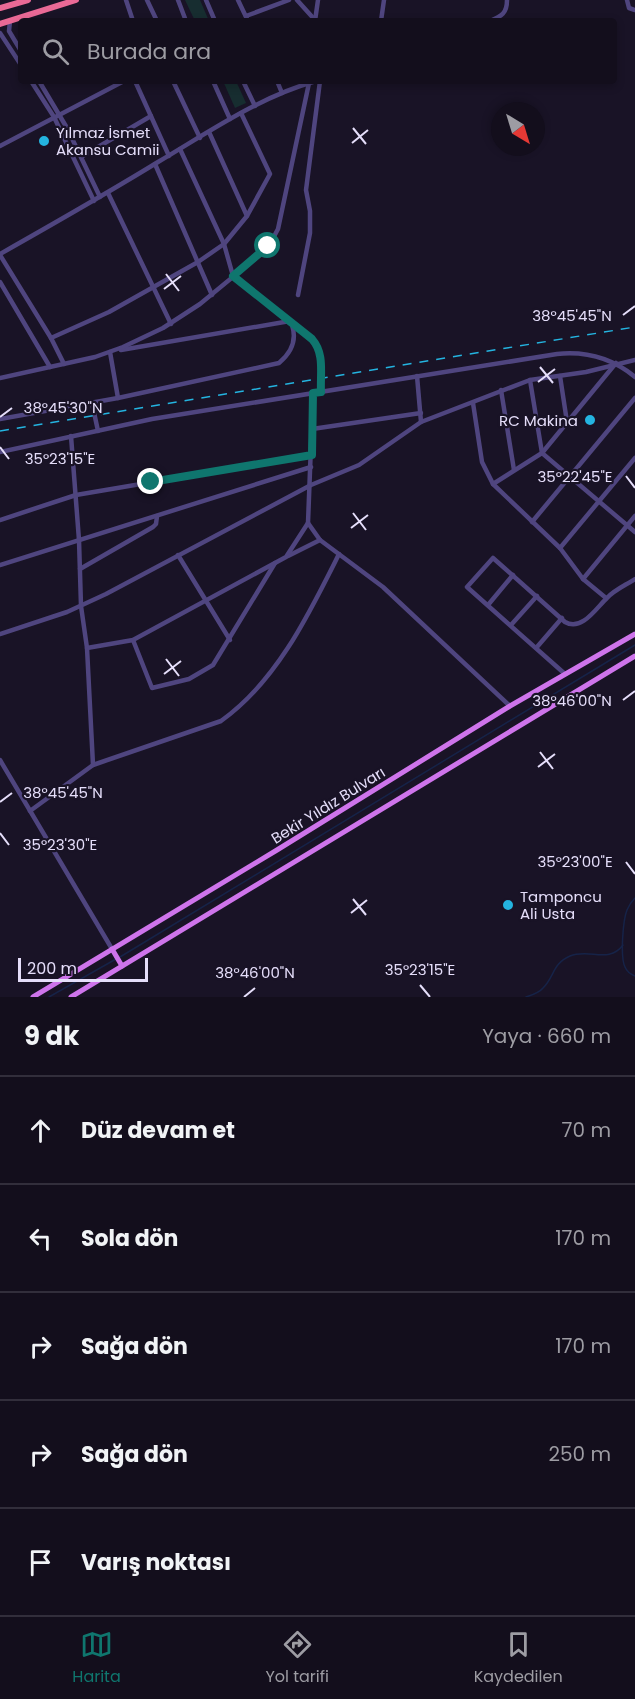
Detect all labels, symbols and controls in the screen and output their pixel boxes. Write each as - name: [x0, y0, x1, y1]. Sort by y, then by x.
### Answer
- search box: [18, 18, 617, 84]
- icon: search: [39, 35, 72, 68]
- text: Burada ara: [87, 36, 211, 67]
- north arrow: [491, 102, 545, 156]
- place label: Yılmaz İsmet Akansu Camii: [56, 122, 160, 160]
- marker: Yılmaz İsmet Akansu Camii: [37, 134, 51, 148]
- route start: [254, 232, 280, 258]
- text: 38°45'45"N: [532, 305, 612, 326]
- text: 38°45'30"N: [24, 397, 102, 418]
- place label: RC Makina: [499, 410, 578, 431]
- marker: RC Makina: [583, 413, 597, 427]
- text: 35°23'15"E: [25, 448, 95, 469]
- text: 35°22'45"E: [538, 466, 612, 487]
- route end: [137, 468, 163, 494]
- text: 38°46'00"N: [532, 690, 612, 711]
- street label: Bekir Yıldız Bulvarı: [267, 761, 389, 849]
- text: 38°45'45"N: [23, 782, 103, 803]
- text: 35°23'30"E: [23, 834, 97, 855]
- text: 35°23'00"E: [537, 851, 613, 872]
- place label: Tamponcu Ali Usta: [520, 886, 602, 924]
- marker: Tamponcu Ali Usta: [501, 898, 515, 912]
- scale bar: [18, 955, 148, 983]
- text: 200 m: [27, 957, 77, 980]
- text: 35°23'15"E: [385, 959, 455, 980]
- text: 38°46'00"N: [215, 962, 295, 983]
- text: 9 dk: [24, 1018, 79, 1054]
- text: Yaya · 660 m: [482, 1022, 611, 1050]
- icon: ahead: [24, 1114, 57, 1147]
- text: Düz devam et: [81, 1115, 235, 1146]
- text: 70 m: [562, 1116, 611, 1144]
- icon: left: [24, 1222, 57, 1255]
- text: Sola dön: [81, 1223, 178, 1254]
- text: 170 m: [555, 1224, 611, 1252]
- icon: right: [24, 1330, 57, 1363]
- text: Sağa dön: [81, 1331, 188, 1362]
- text: 170 m: [555, 1332, 611, 1360]
- icon: right: [24, 1438, 57, 1471]
- text: Sağa dön: [81, 1439, 188, 1470]
- text: 250 m: [548, 1440, 611, 1468]
- icon: arrive: [24, 1546, 57, 1579]
- text: Varış noktası: [81, 1547, 231, 1578]
- tab: Harita: [72, 1628, 121, 1689]
- tab: Yol tarifi: [265, 1628, 329, 1689]
- tab: Kaydedilen: [474, 1628, 563, 1689]

